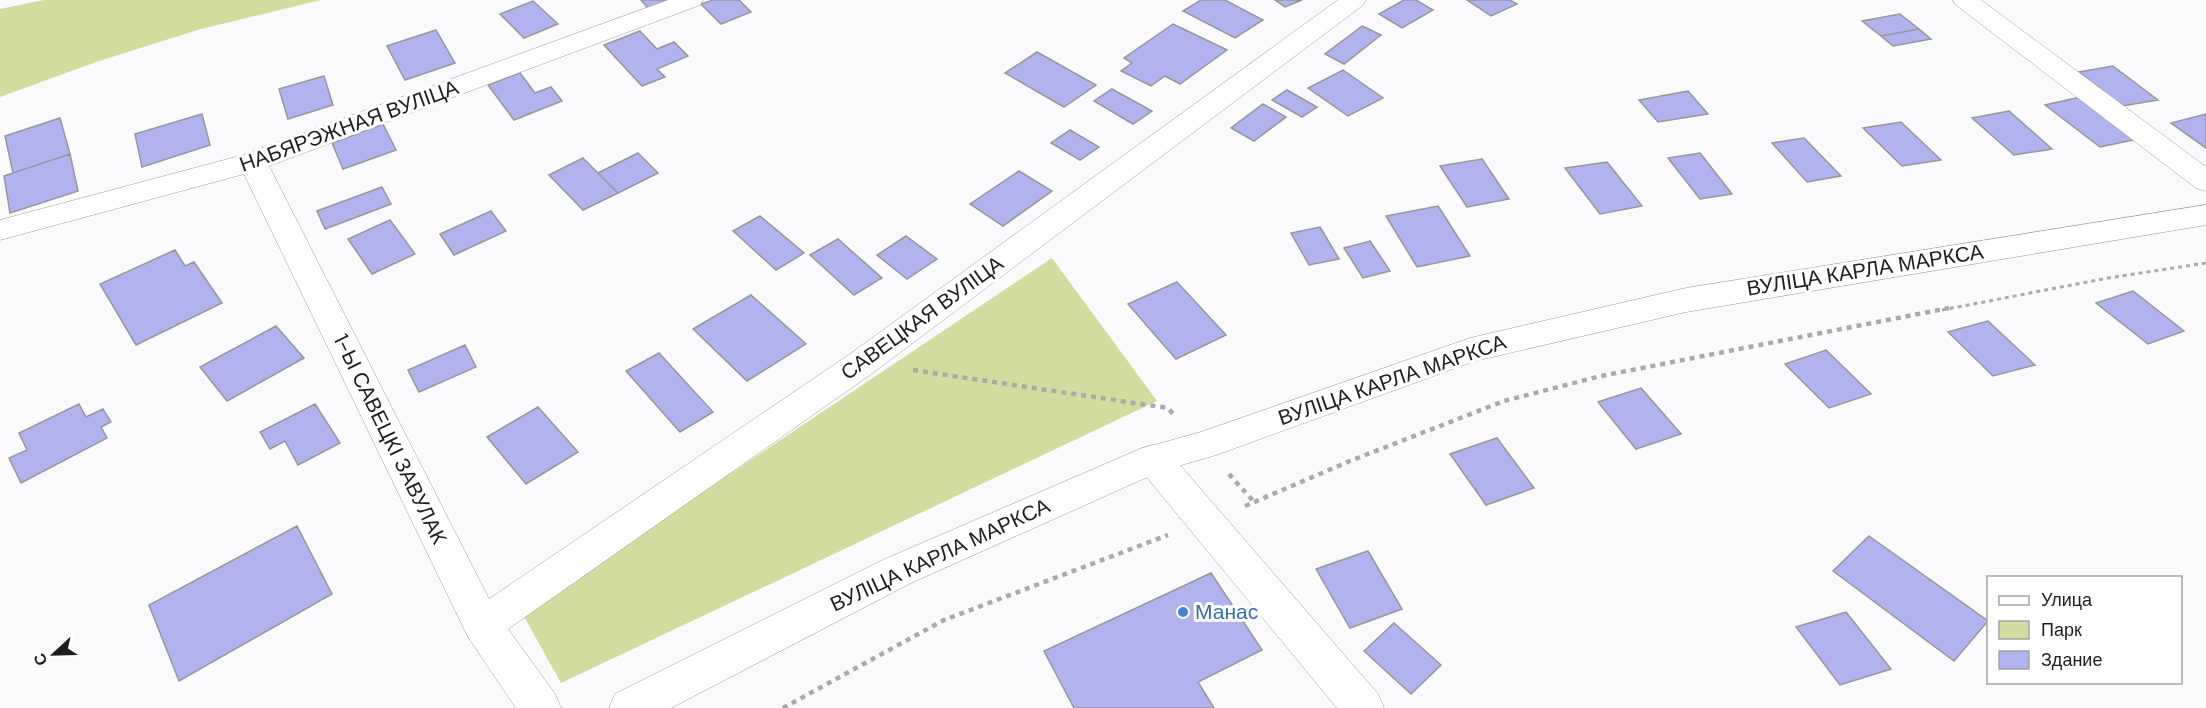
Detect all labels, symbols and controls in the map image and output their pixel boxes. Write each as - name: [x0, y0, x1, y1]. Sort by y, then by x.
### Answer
- street label: НАБЯРЭЖНАЯ ВУЛІЦА: [236, 73, 462, 179]
- street label: ВУЛІЦА КАРЛА МАРКСА: [1745, 237, 1985, 303]
- street label: САВЕЦКАЯ ВУЛІЦА: [835, 250, 1009, 386]
- street label: ВУЛІЦА КАРЛА МАРКСА: [1274, 328, 1510, 432]
- street label: 1-Ы САВЕЦКІ ЗАВУЛАК: [327, 329, 453, 549]
- street label: ВУЛІЦА КАРЛА МАРКСА: [826, 492, 1054, 618]
- legend: [1987, 576, 2182, 684]
- text: Улица: [2041, 588, 2093, 612]
- place label: Манас: [1195, 598, 1258, 626]
- marker: Манас: [1176, 605, 1190, 619]
- text: Парк: [2041, 618, 2082, 642]
- north arrow: [24, 624, 84, 684]
- text: Здание: [2041, 648, 2102, 672]
- text: С: [28, 650, 52, 669]

